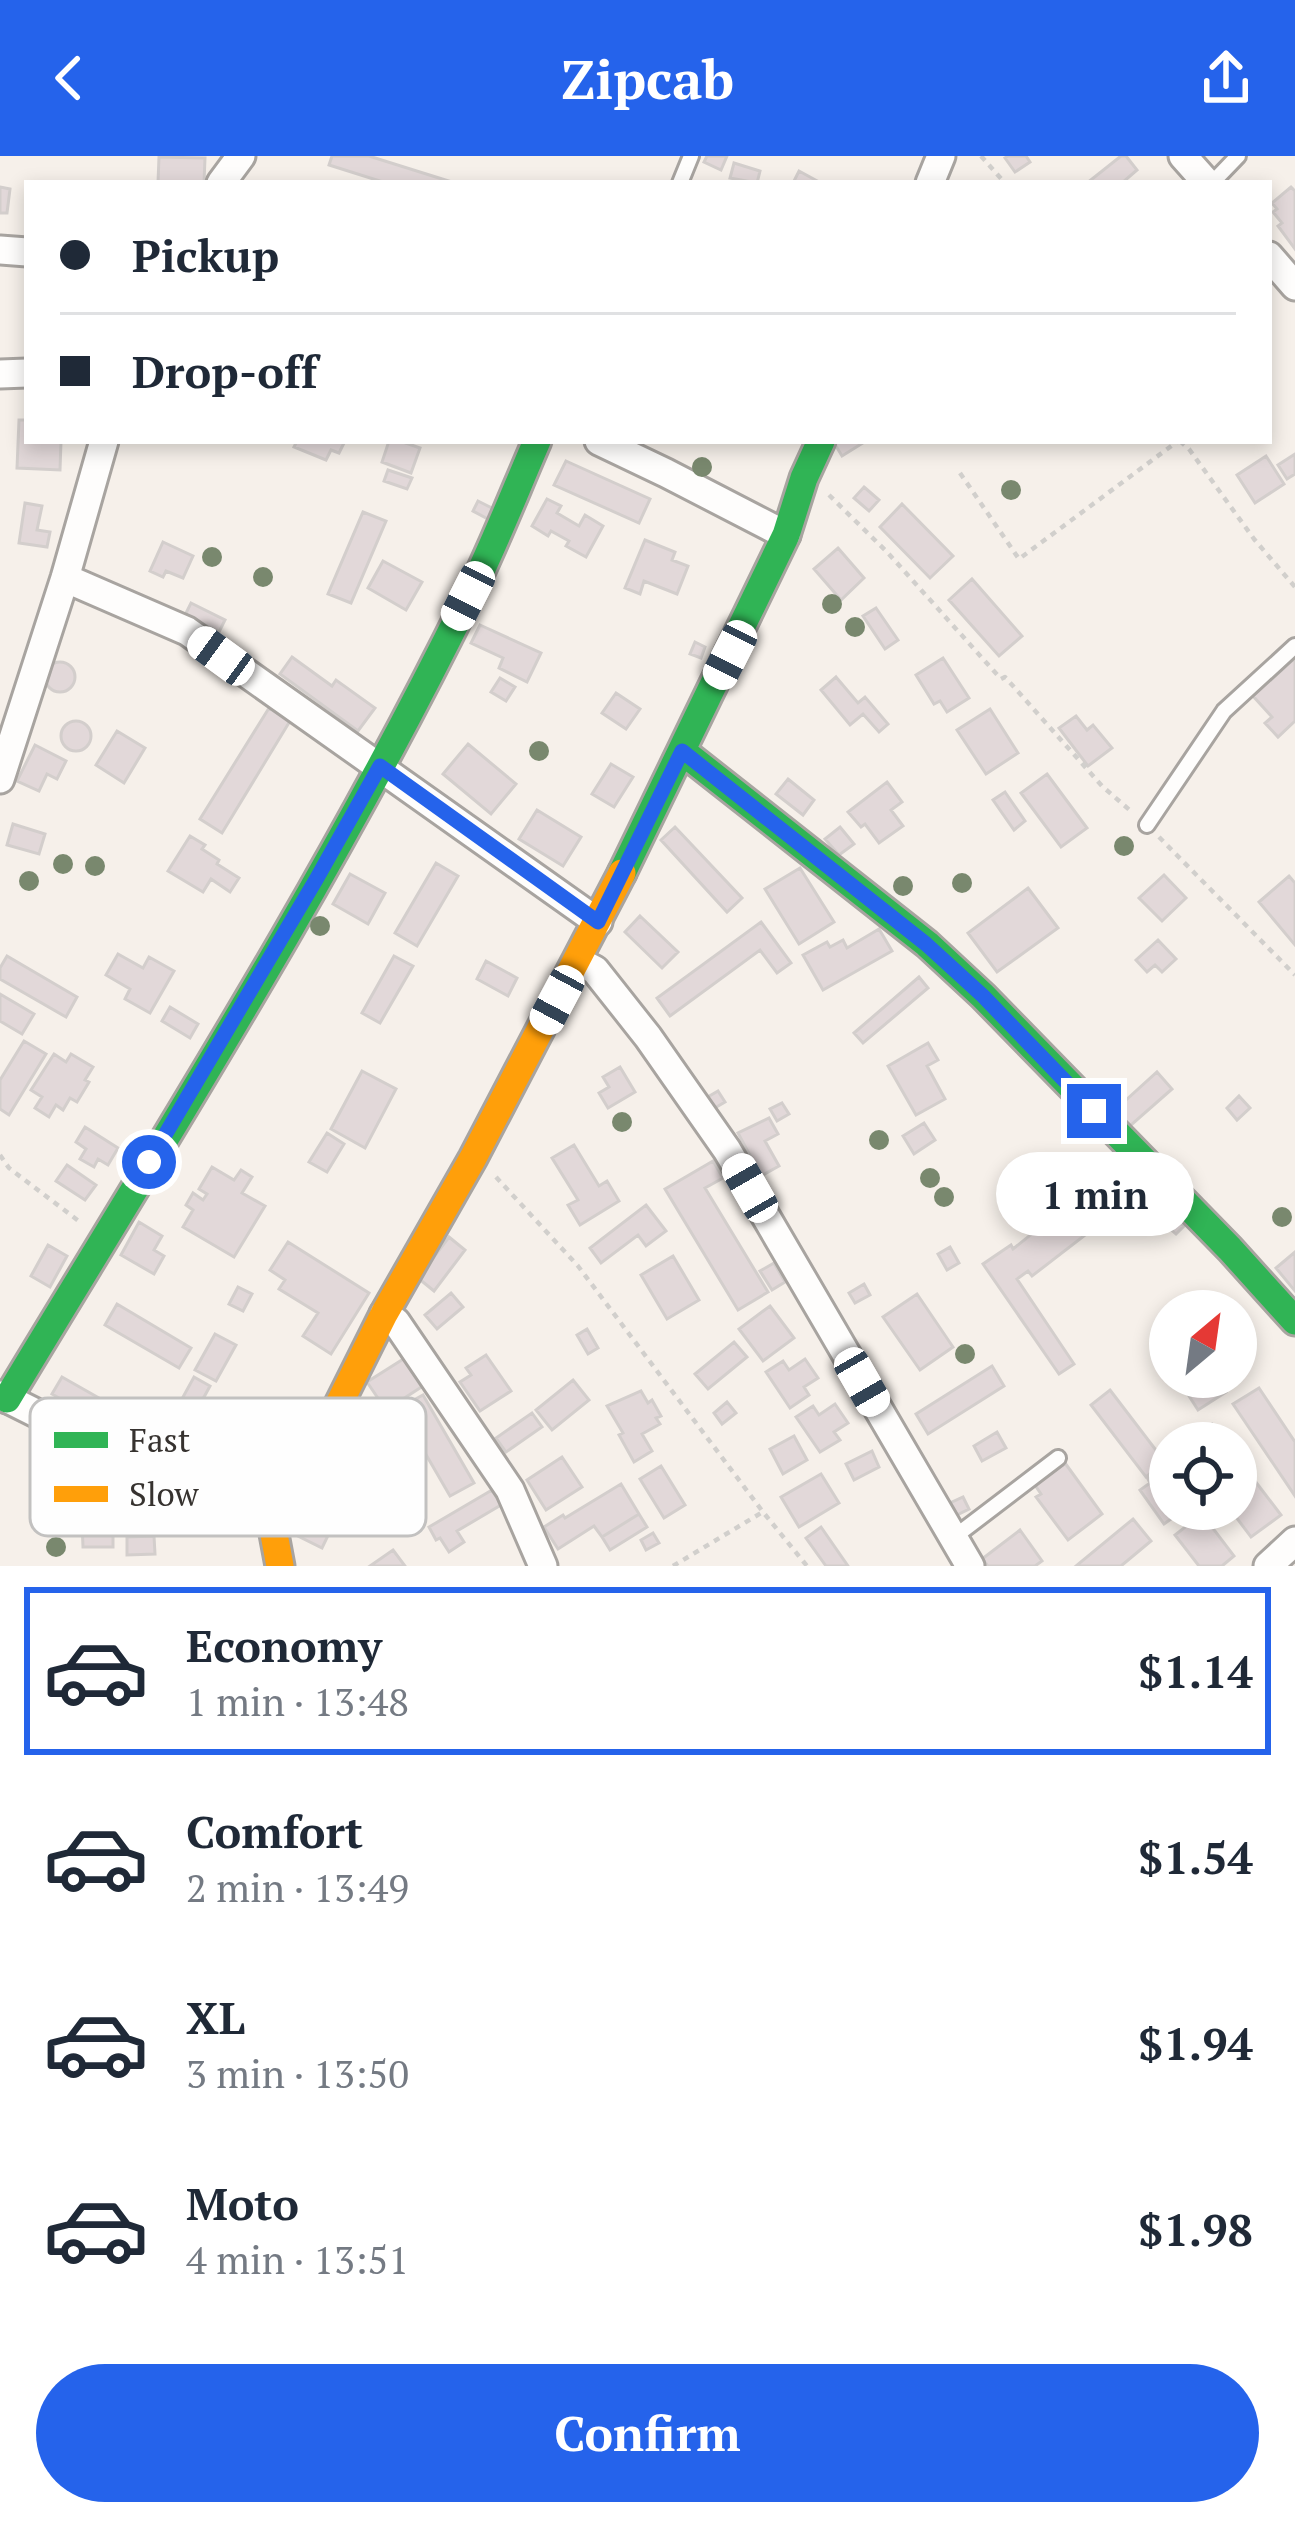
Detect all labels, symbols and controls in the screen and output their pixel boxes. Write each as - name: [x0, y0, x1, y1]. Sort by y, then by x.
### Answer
- text: Zipcab: [561, 43, 734, 114]
- icon: back: [36, 45, 102, 111]
- icon: share: [1193, 45, 1259, 111]
- text: Pickup: [132, 225, 279, 285]
- text: Drop-off: [132, 341, 318, 401]
- car: [436, 556, 500, 636]
- car: [698, 615, 762, 695]
- car: [181, 620, 261, 692]
- car: [524, 960, 590, 1040]
- route end: [1067, 1084, 1121, 1138]
- route start: [122, 1135, 176, 1189]
- car: [716, 1148, 784, 1228]
- callout: 1 min: [995, 1153, 1193, 1237]
- text: 1 min: [1042, 1168, 1148, 1220]
- north arrow: [1149, 1290, 1257, 1398]
- map controls: [1149, 1290, 1257, 1530]
- car: [828, 1342, 896, 1422]
- legend: [30, 1398, 426, 1536]
- text: Fast: [129, 1418, 190, 1461]
- button: locate: [1149, 1422, 1257, 1530]
- text: Slow: [129, 1472, 199, 1515]
- text: Economy: [186, 1615, 382, 1675]
- icon: car: [42, 1617, 150, 1725]
- text: $1.14: [1138, 1641, 1253, 1701]
- text: 1 min · 13:48: [186, 1675, 409, 1727]
- text: Comfort: [186, 1801, 363, 1861]
- icon: car: [42, 1803, 150, 1911]
- text: $1.54: [1138, 1827, 1253, 1887]
- text: 2 min · 13:49: [186, 1861, 409, 1913]
- text: XL: [186, 1987, 245, 2047]
- icon: car: [42, 1989, 150, 2097]
- text: $1.94: [1138, 2013, 1253, 2073]
- text: 3 min · 13:50: [186, 2047, 409, 2099]
- text: Moto: [186, 2173, 299, 2233]
- icon: car: [42, 2175, 150, 2283]
- text: $1.98: [1138, 2199, 1253, 2259]
- text: 4 min · 13:51: [186, 2233, 409, 2285]
- button: Confirm: [36, 2364, 1259, 2502]

